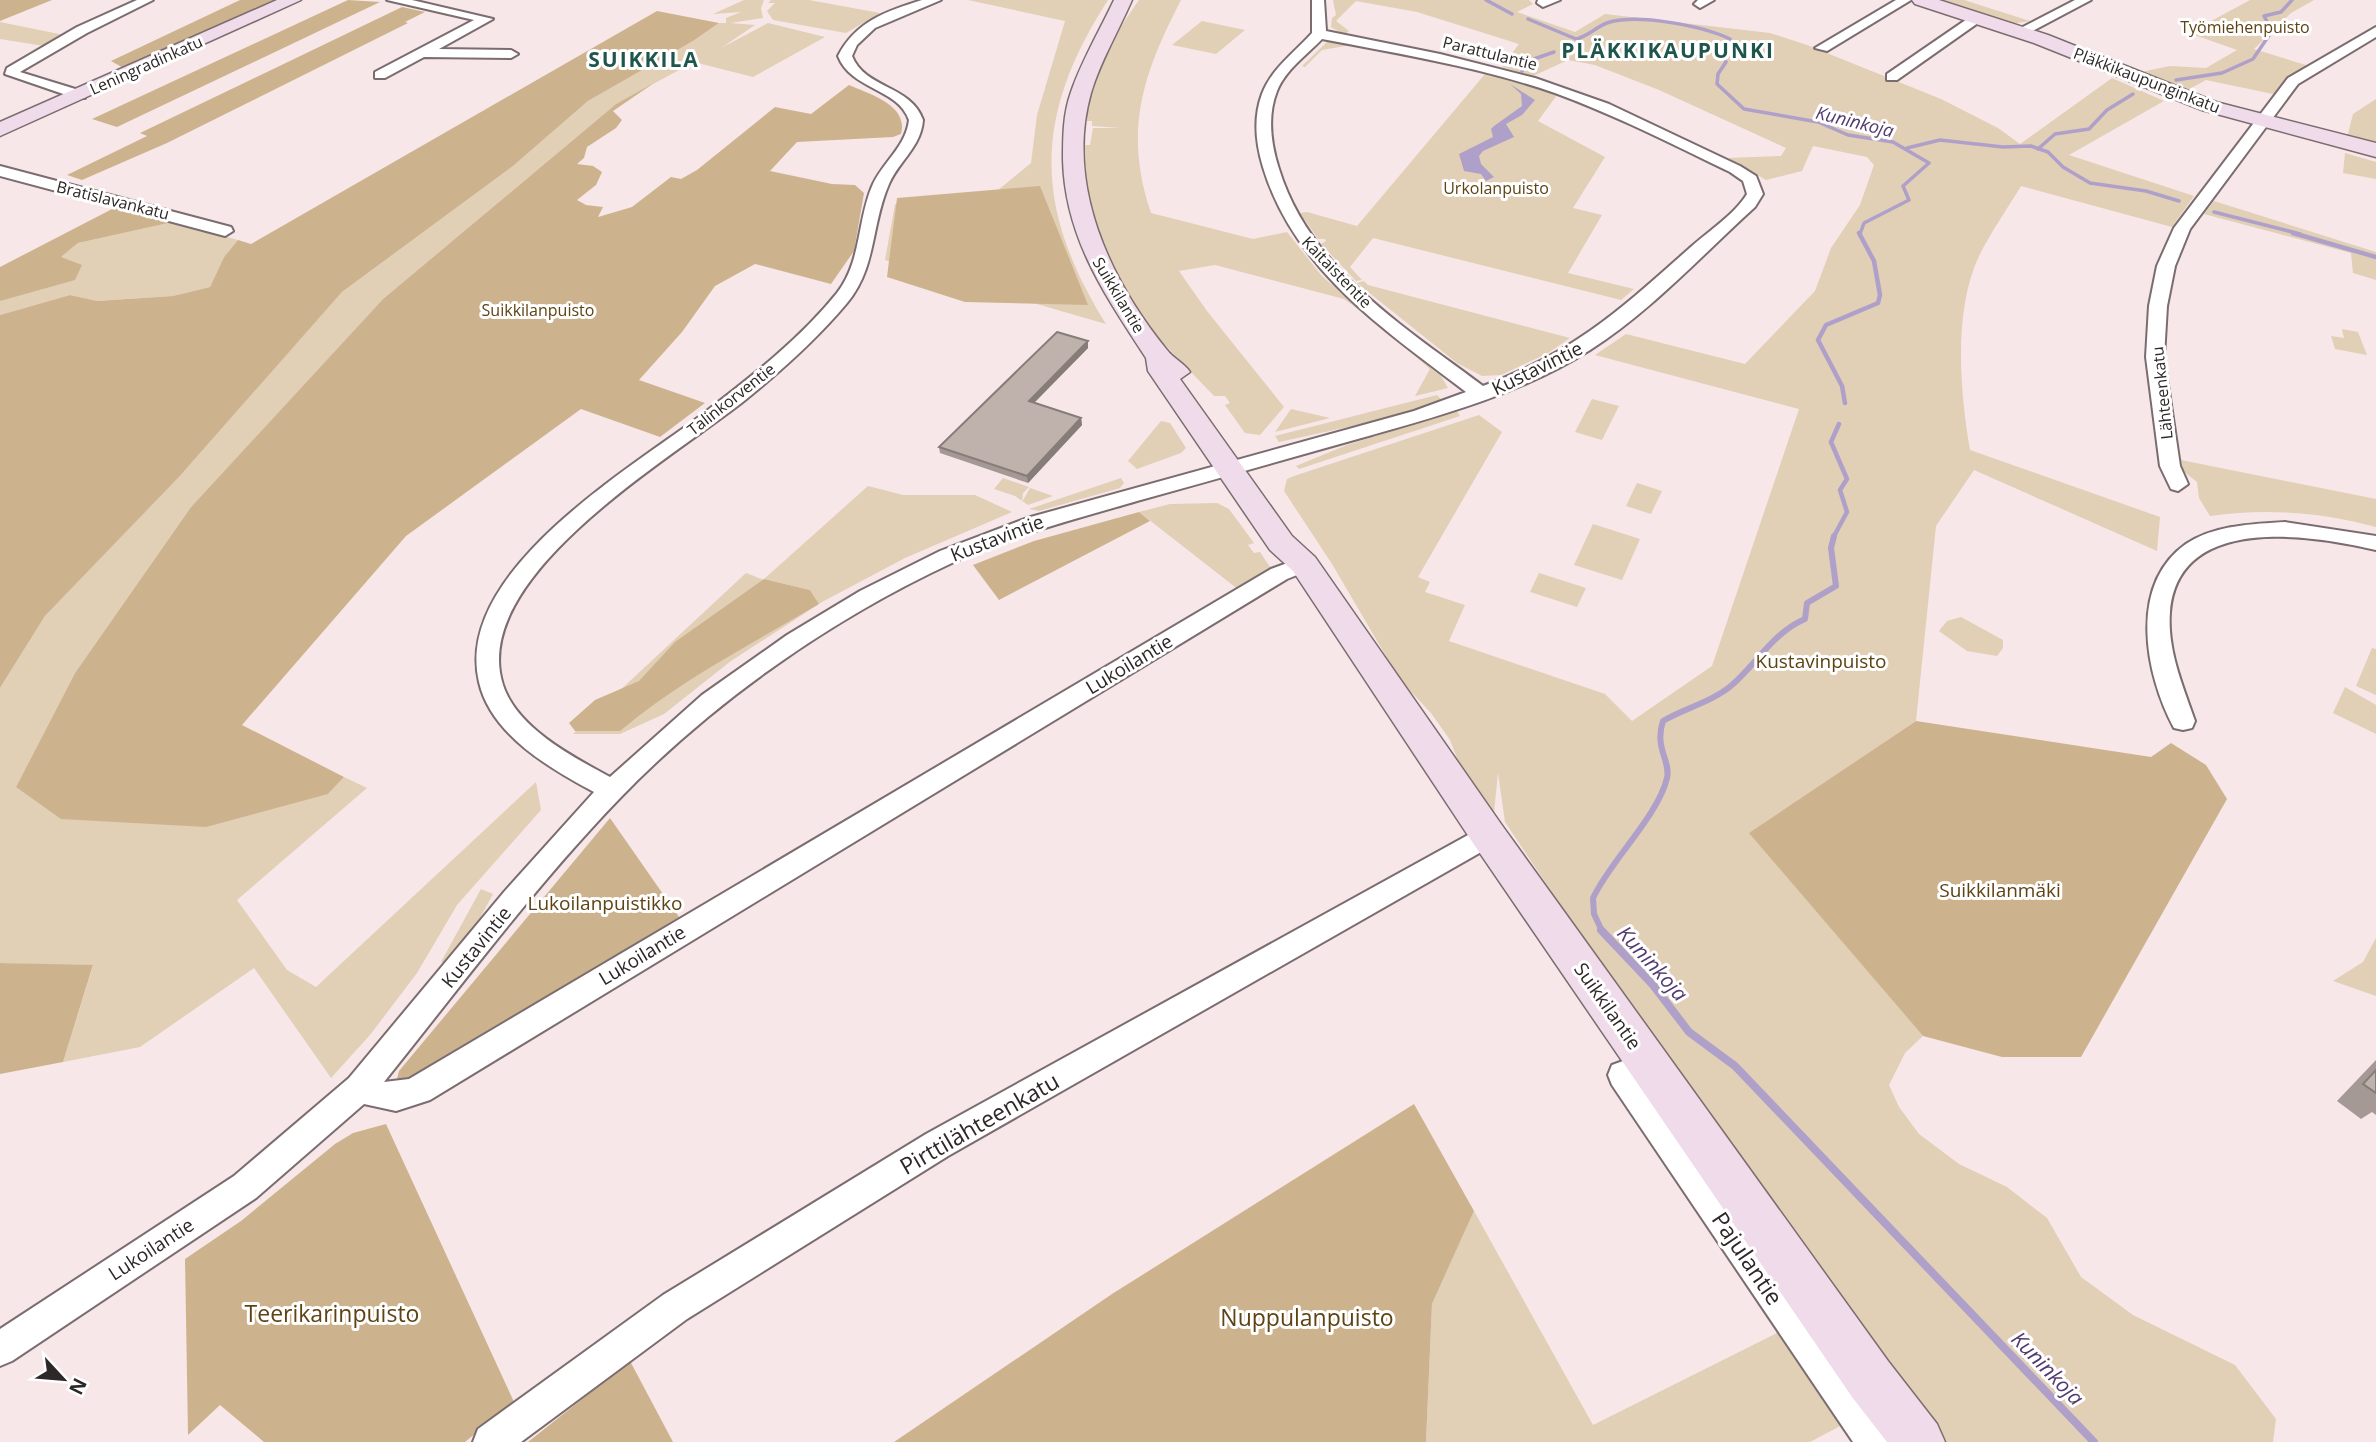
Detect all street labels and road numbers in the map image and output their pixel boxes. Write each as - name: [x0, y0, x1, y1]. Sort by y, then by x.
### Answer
- street label: Leningradinkatu: [86, 30, 206, 100]
- street label: Parattulantie: [1440, 31, 1540, 75]
- street label: Pläkkikaupunginkatu: [2071, 42, 2223, 118]
- street label: Bratislavankatu: [54, 175, 172, 225]
- street label: Kaitaistentie: [1297, 231, 1377, 313]
- street label: Suikkilantie: [1088, 253, 1150, 337]
- street label: Kustavintie: [1487, 335, 1587, 401]
- street label: Lähteenkatu: [2146, 345, 2178, 441]
- street label: Talinkorventie: [683, 358, 779, 440]
- street label: Kustavintie: [947, 508, 1047, 568]
- street label: Lukoilantie: [1081, 628, 1177, 700]
- street label: Kustavintie: [435, 901, 517, 993]
- street label: Lukoilantie: [594, 919, 690, 991]
- street label: Suikkilantie: [1568, 957, 1648, 1055]
- street label: Pirttilähteenkatu: [893, 1064, 1065, 1182]
- street label: Pajulantie: [1705, 1205, 1791, 1311]
- street label: Lukoilantie: [103, 1212, 199, 1286]

